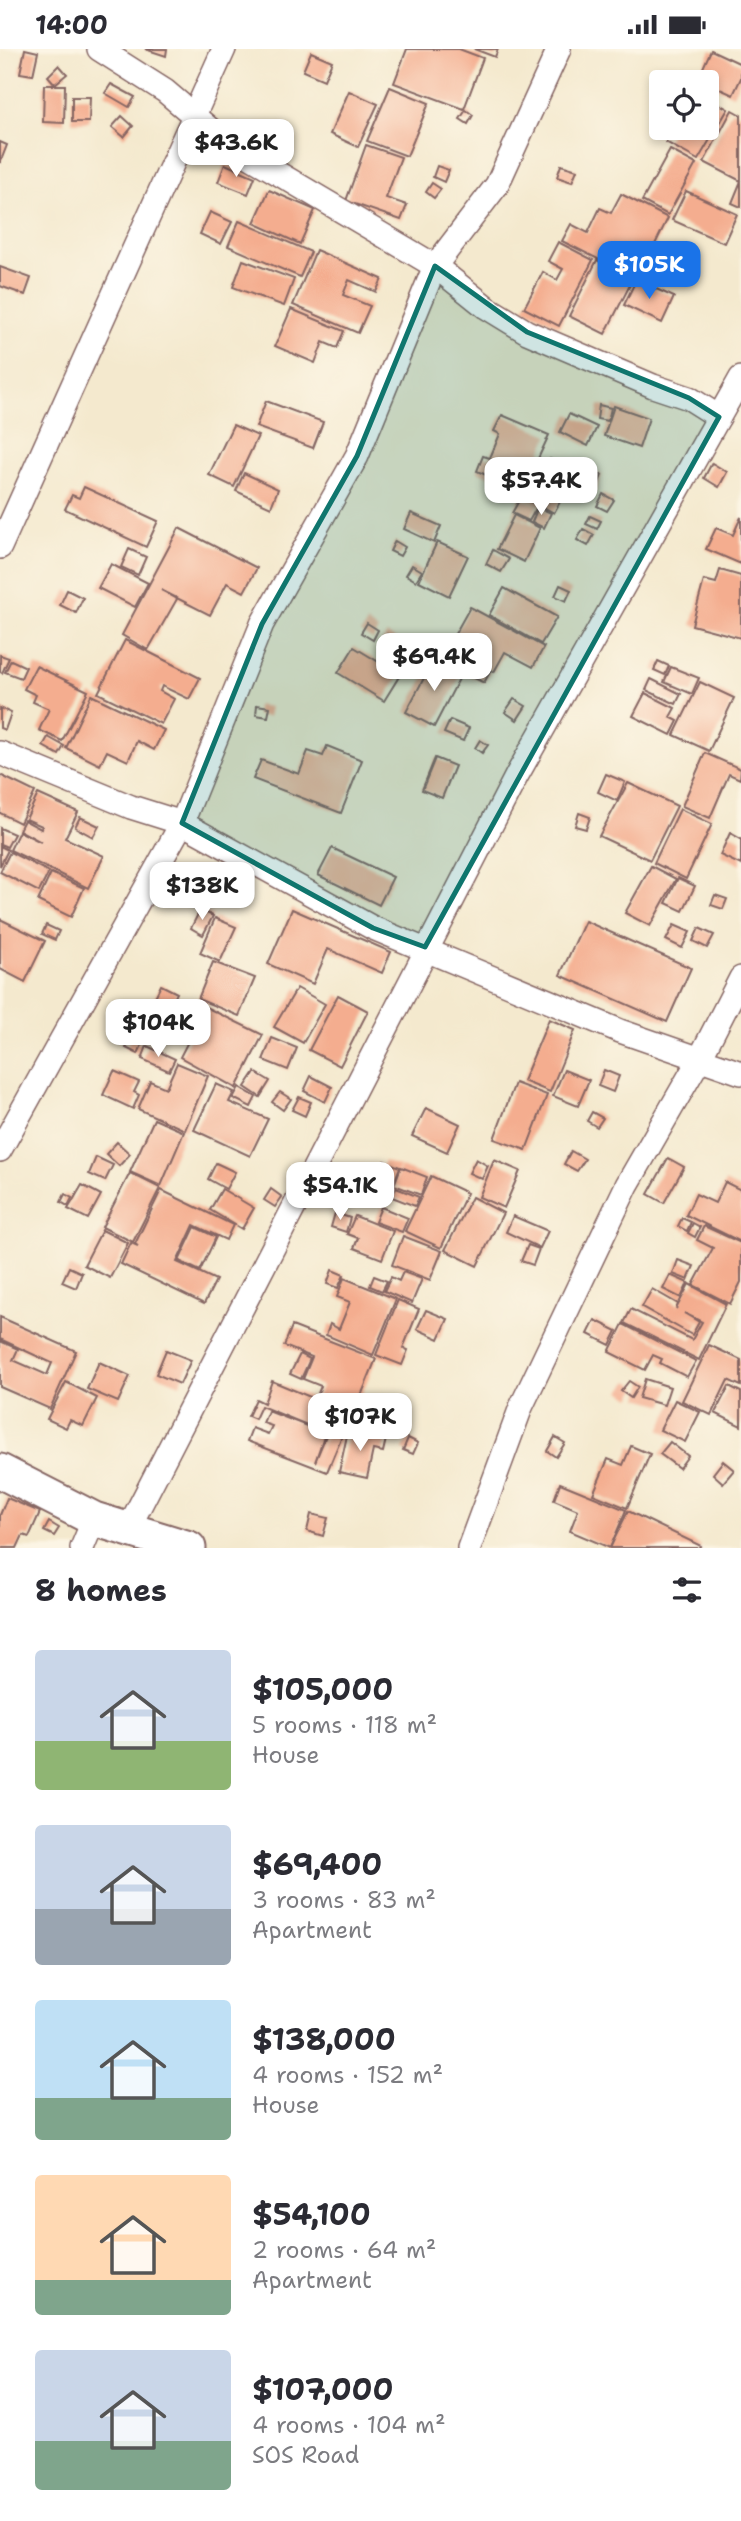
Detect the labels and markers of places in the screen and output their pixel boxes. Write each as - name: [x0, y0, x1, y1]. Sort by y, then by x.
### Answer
- pin: $43.6K: [179, 120, 293, 179]
- pin: $105K: [600, 241, 698, 301]
- pin: $57.4K: [484, 457, 598, 517]
- pin: $69.4K: [377, 633, 491, 693]
- pin: $138K: [153, 863, 251, 922]
- pin: $104K: [109, 999, 207, 1059]
- pin: $54.1K: [283, 1163, 397, 1222]
- pin: $107K: [311, 1393, 409, 1453]

